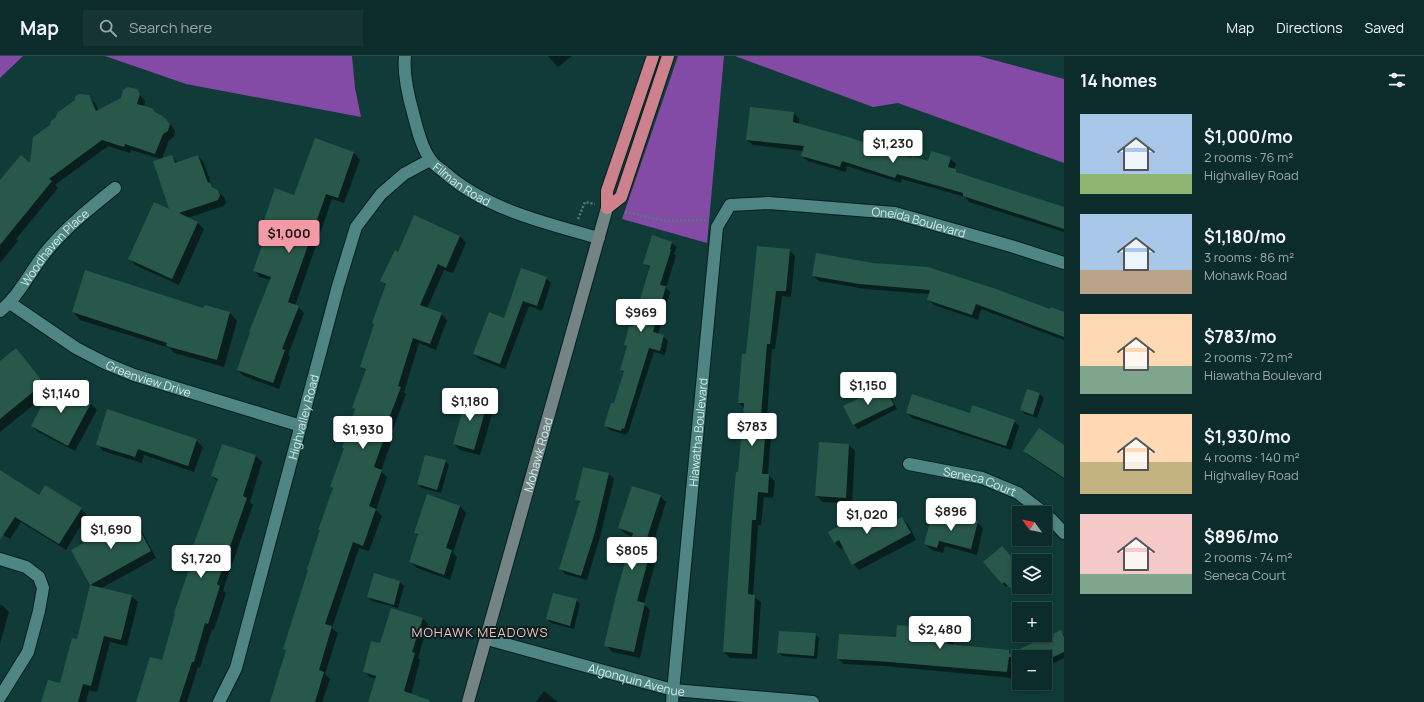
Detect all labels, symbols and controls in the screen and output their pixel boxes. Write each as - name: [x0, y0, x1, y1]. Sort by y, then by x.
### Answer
- search box: [83, 10, 363, 46]
- text: Map: [20, 15, 59, 41]
- icon: search: [97, 17, 119, 39]
- text: Search here: [129, 17, 212, 38]
- text: Map: [1226, 18, 1254, 37]
- text: Directions: [1276, 18, 1343, 37]
- text: Saved: [1365, 18, 1404, 37]
- text: 14 homes: [1080, 69, 1157, 92]
- icon: filters: [1386, 69, 1408, 91]
- text: $1,000/mo: [1204, 125, 1293, 148]
- pin: $1,230: [860, 130, 926, 164]
- icon: home: [1112, 130, 1160, 178]
- text: $1,230: [872, 134, 914, 152]
- text: 2 rooms · 76 m²: [1204, 148, 1293, 166]
- street label: Filman Road: [430, 158, 494, 209]
- text: Highvalley Road: [1204, 166, 1299, 184]
- street label: Oneida Boulevard: [871, 203, 968, 241]
- street label: Woodhaven Place: [16, 205, 92, 290]
- pin: $1,000: [256, 220, 322, 254]
- text: $1,000: [268, 224, 310, 242]
- text: $1,180/mo: [1204, 225, 1286, 248]
- icon: home: [1112, 230, 1160, 278]
- text: 3 rooms · 86 m²: [1204, 248, 1294, 266]
- text: Mohawk Road: [1204, 266, 1287, 284]
- pin: $969: [617, 299, 665, 333]
- text: $969: [625, 303, 657, 321]
- text: $783/mo: [1204, 325, 1277, 348]
- icon: home: [1112, 330, 1160, 378]
- text: 2 rooms · 72 m²: [1204, 348, 1293, 366]
- street label: Greenview Drive: [104, 356, 194, 401]
- text: Hiawatha Boulevard: [1204, 366, 1322, 384]
- street label: Highvalley Road: [284, 372, 323, 461]
- pin: $1,150: [835, 372, 901, 406]
- text: $1,150: [849, 376, 887, 394]
- street label: Hiawatha Boulevard: [684, 377, 711, 487]
- pin: $1,140: [28, 380, 94, 414]
- text: $1,140: [42, 384, 80, 402]
- pin: $1,180: [437, 388, 503, 422]
- text: $1,180: [451, 392, 489, 410]
- pin: $783: [728, 413, 776, 447]
- street label: Mohawk Road: [519, 415, 556, 494]
- pin: $1,930: [330, 416, 396, 450]
- text: $783: [737, 417, 767, 435]
- text: $1,930: [342, 420, 384, 438]
- text: $1,930/mo: [1204, 425, 1291, 448]
- icon: home: [1112, 430, 1160, 478]
- text: 4 rooms · 140 m²: [1204, 448, 1300, 466]
- street label: Seneca Court: [942, 462, 1019, 500]
- text: Highvalley Road: [1204, 466, 1299, 484]
- pin: $896: [927, 498, 975, 532]
- pin: $1,020: [834, 501, 900, 535]
- text: $896: [935, 502, 967, 520]
- text: $1,020: [846, 505, 888, 523]
- north arrow: [1012, 506, 1052, 546]
- map controls: [1012, 506, 1052, 690]
- pin: $1,690: [78, 516, 144, 550]
- text: $1,690: [90, 520, 132, 538]
- text: $896/mo: [1204, 525, 1279, 548]
- icon: home: [1112, 530, 1160, 578]
- pin: $805: [608, 537, 656, 571]
- text: $805: [616, 541, 648, 559]
- pin: $1,720: [168, 545, 234, 579]
- text: 2 rooms · 74 m²: [1204, 548, 1292, 566]
- text: $1,720: [181, 549, 221, 567]
- button: layers: [1012, 554, 1052, 594]
- text: Seneca Court: [1204, 566, 1286, 584]
- button: +: [1012, 602, 1052, 642]
- pin: $2,480: [907, 616, 973, 650]
- text: $2,480: [918, 620, 962, 638]
- district label: MOHAWK MEADOWS: [411, 623, 549, 641]
- button: −: [1012, 650, 1052, 690]
- street label: Algonquin Avenue: [586, 659, 686, 699]

